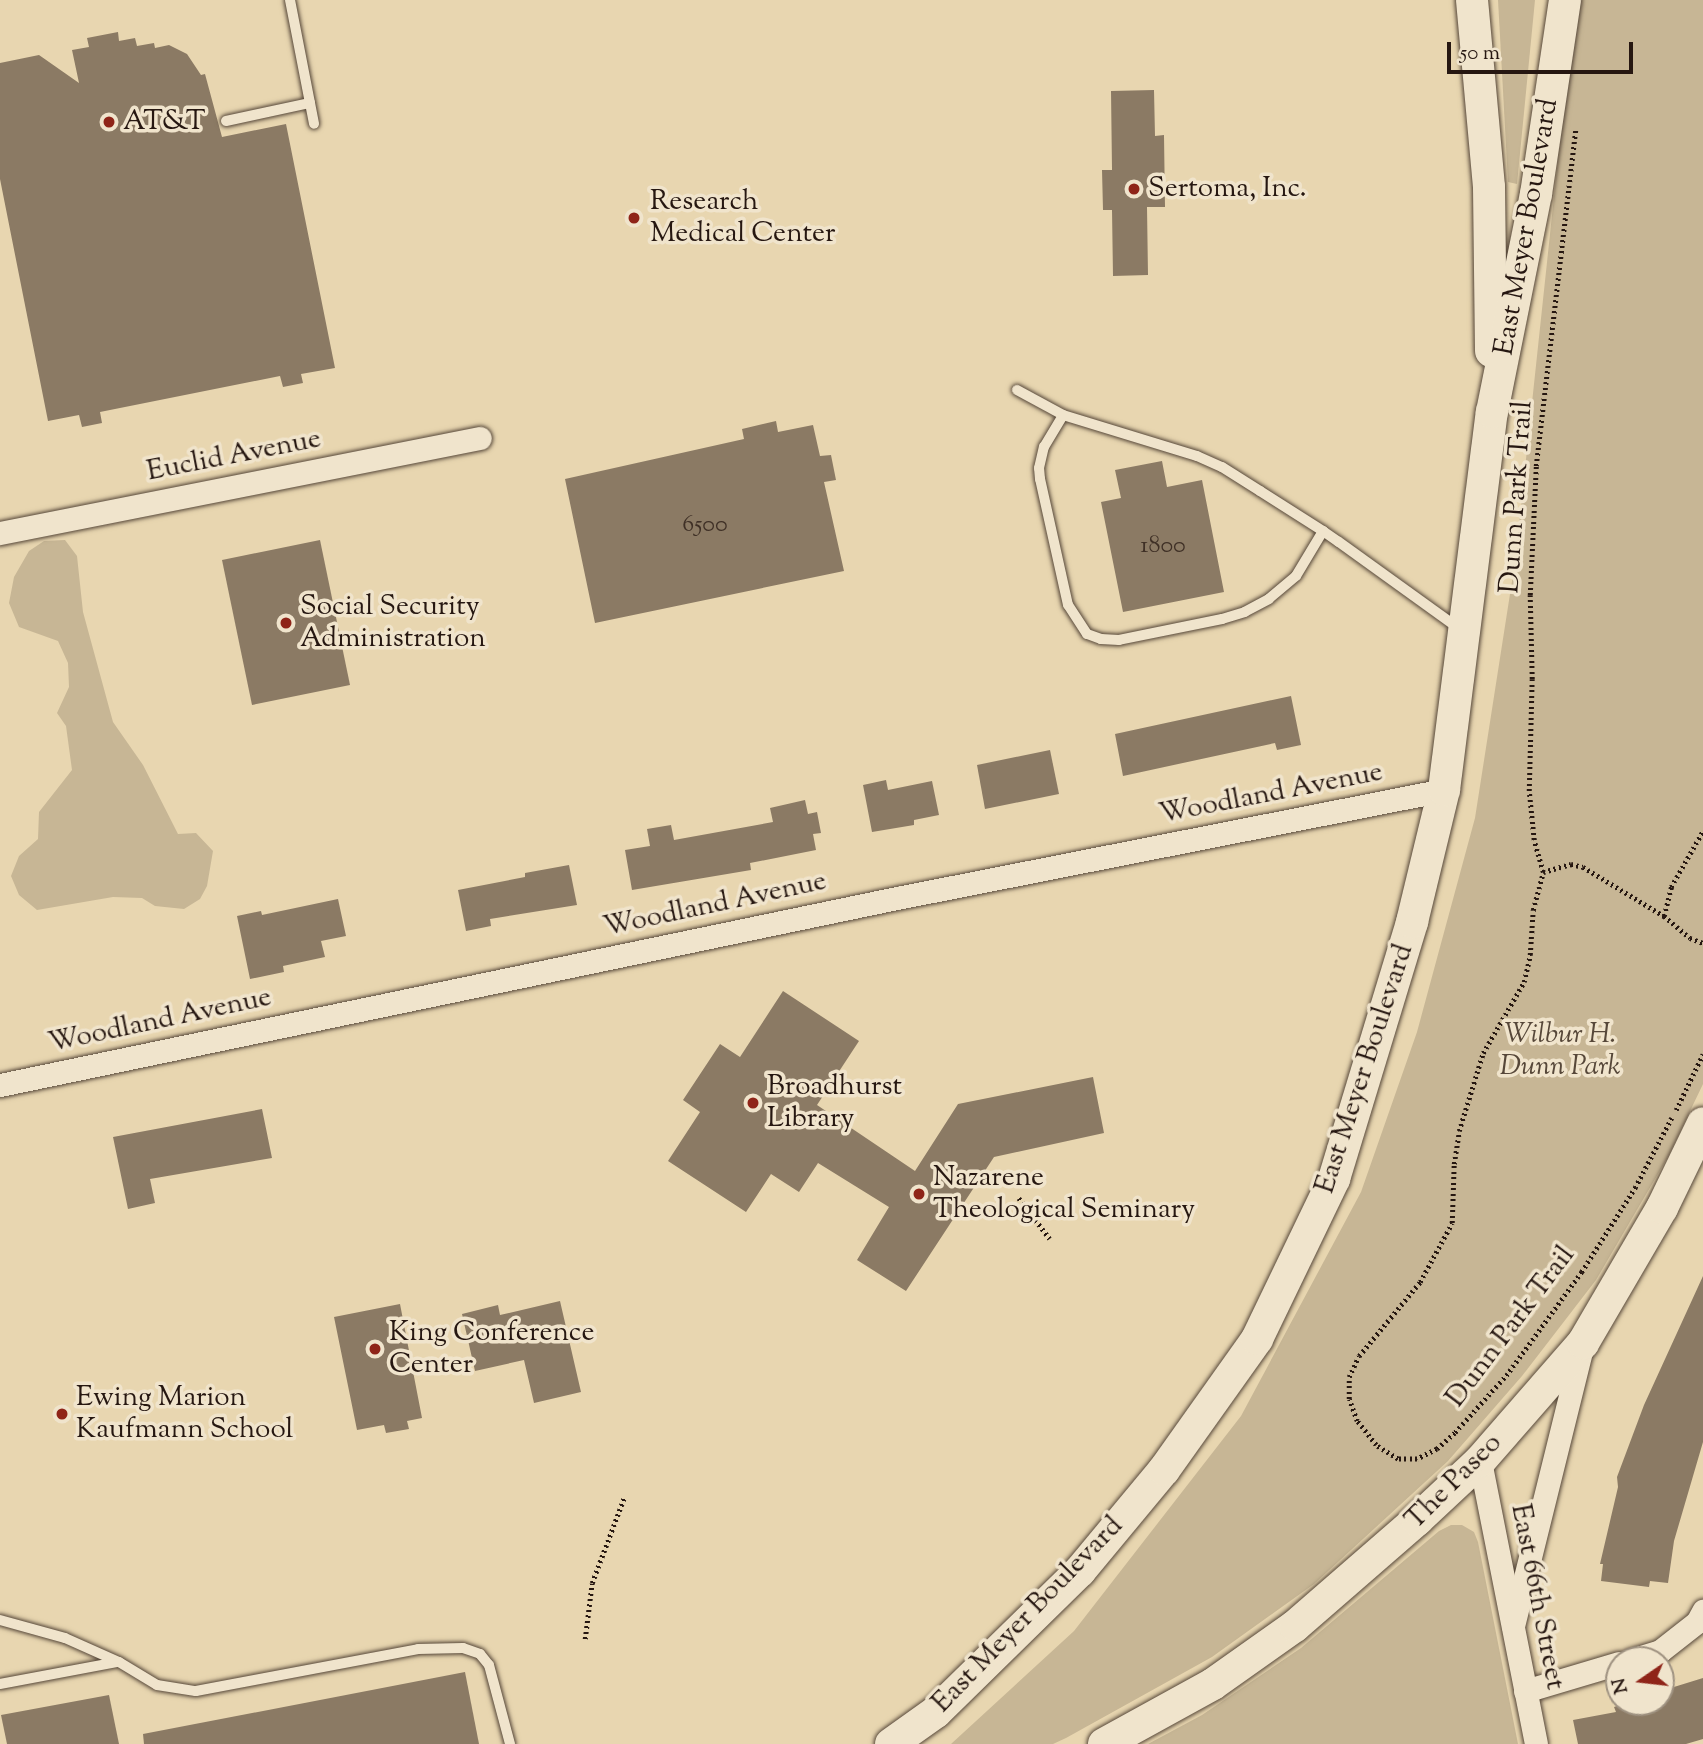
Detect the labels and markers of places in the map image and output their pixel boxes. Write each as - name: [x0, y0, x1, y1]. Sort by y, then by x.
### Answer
- place label: AT&T: [123, 105, 205, 139]
- marker: AT&T: [101, 114, 117, 130]
- place label: Sertoma, Inc.: [1148, 172, 1307, 206]
- marker: Sertoma, Inc.: [1126, 181, 1142, 197]
- place label: Research Medical Center: [650, 185, 836, 251]
- marker: Research Medical Center: [624, 208, 644, 228]
- place label: Social Security Administration: [300, 590, 486, 656]
- marker: Social Security Administration: [278, 615, 294, 631]
- place label: Broadhurst Library: [767, 1070, 902, 1136]
- marker: Broadhurst Library: [745, 1095, 761, 1111]
- place label: Nazarene Theological Seminary: [933, 1161, 1195, 1227]
- marker: Nazarene Theological Seminary: [911, 1186, 927, 1202]
- place label: King Conference Center: [389, 1316, 594, 1382]
- marker: King Conference Center: [367, 1341, 383, 1357]
- place label: Ewing Marion Kaufmann School: [76, 1381, 293, 1447]
- marker: Ewing Marion Kaufmann School: [54, 1406, 70, 1422]

